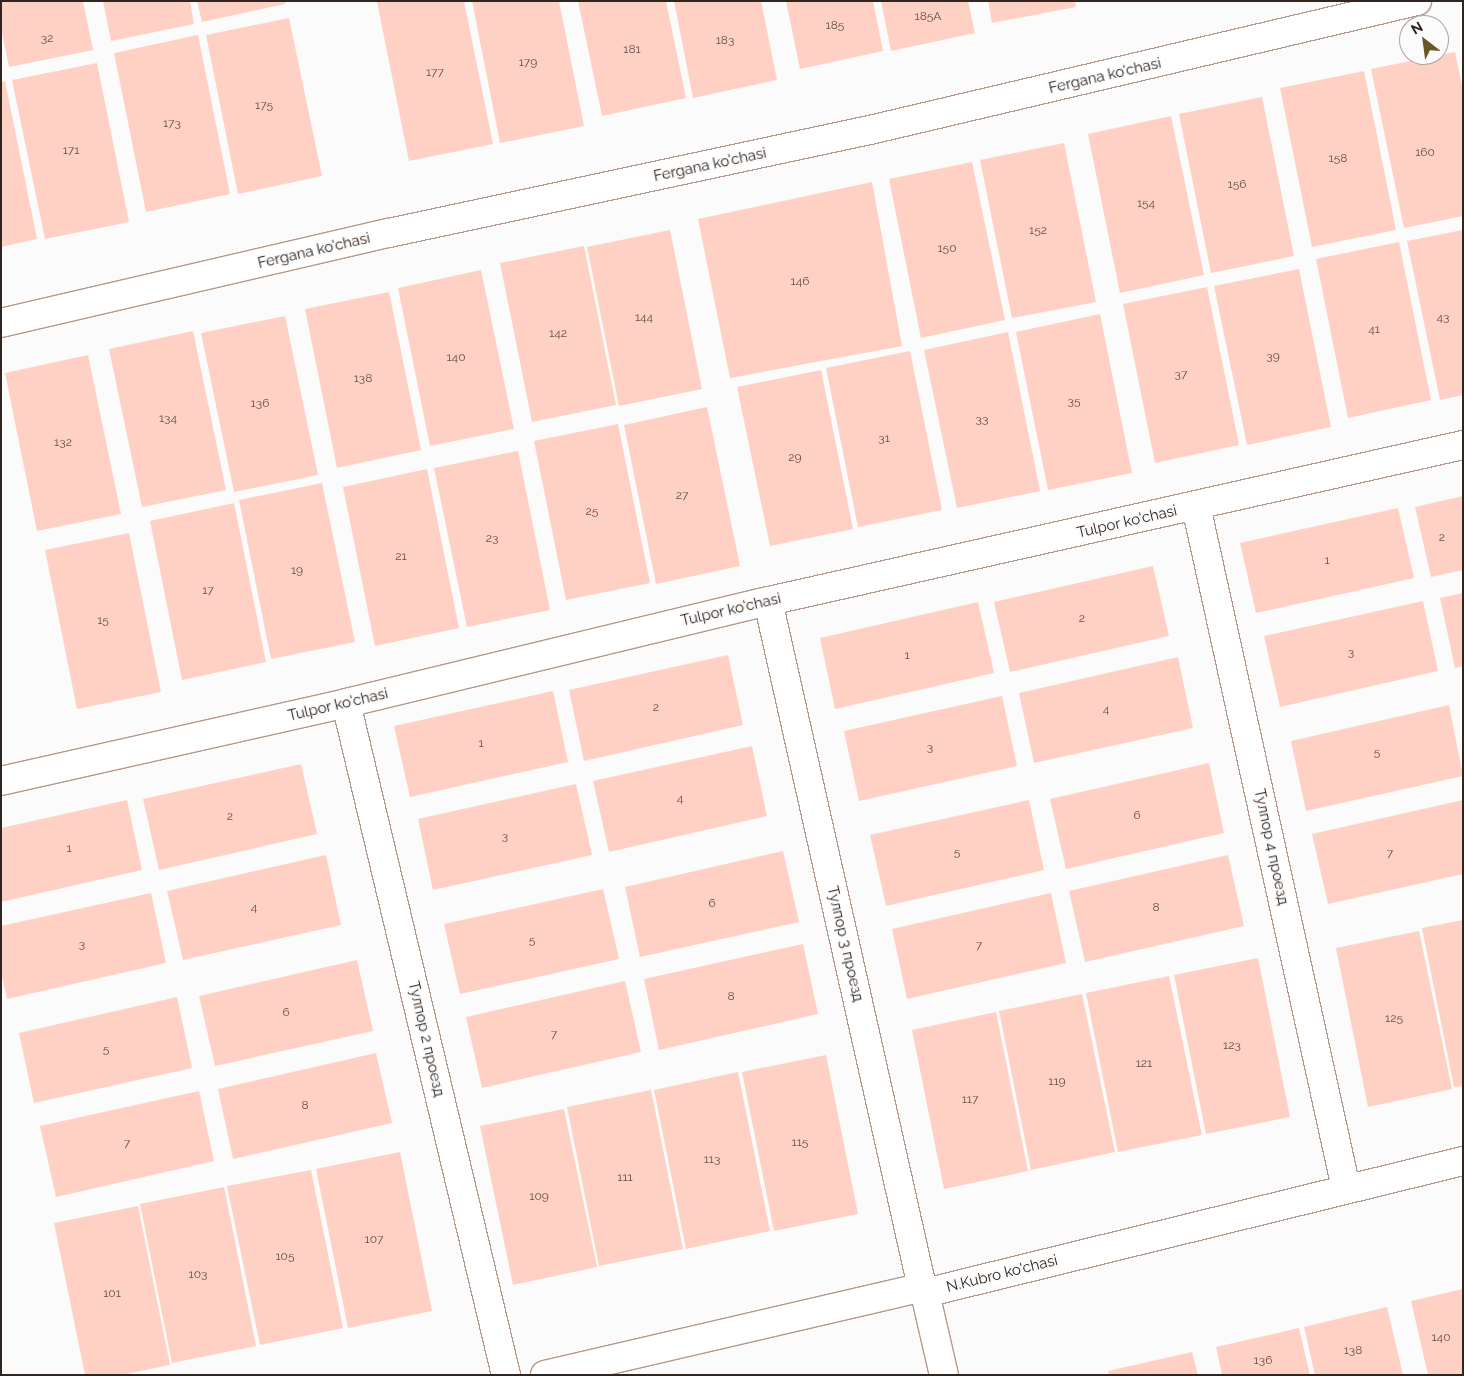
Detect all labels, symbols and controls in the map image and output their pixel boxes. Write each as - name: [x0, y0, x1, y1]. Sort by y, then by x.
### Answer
- house number: 185А: [915, 10, 941, 24]
- north arrow: [1399, 15, 1449, 65]
- text: N: [1408, 18, 1426, 37]
- house number: 185: [826, 19, 844, 33]
- house number: 32: [41, 32, 53, 46]
- house number: 183: [716, 34, 734, 48]
- house number: 181: [623, 43, 641, 57]
- street label: Fergana ko'chasi: [1047, 54, 1163, 98]
- house number: 179: [519, 56, 537, 70]
- house number: 177: [426, 66, 444, 80]
- house number: 175: [255, 99, 273, 113]
- house number: 173: [163, 117, 181, 131]
- house number: 171: [63, 144, 79, 158]
- street label: Fergana ko'chasi: [652, 144, 768, 186]
- house number: 160: [1415, 146, 1435, 160]
- house number: 158: [1329, 152, 1347, 166]
- house number: 156: [1228, 178, 1246, 192]
- house number: 154: [1137, 197, 1155, 211]
- house number: 152: [1029, 224, 1047, 238]
- street label: Fergana ko'chasi: [256, 229, 372, 273]
- house number: 150: [937, 242, 957, 256]
- house number: 146: [791, 275, 809, 289]
- house number: 144: [635, 311, 653, 325]
- house number: 43: [1437, 311, 1449, 325]
- house number: 41: [1368, 323, 1380, 337]
- house number: 142: [549, 327, 567, 341]
- house number: 39: [1266, 350, 1280, 364]
- house number: 140: [446, 351, 466, 365]
- house number: 37: [1175, 368, 1187, 382]
- house number: 138: [354, 372, 372, 386]
- house number: 35: [1068, 395, 1080, 409]
- house number: 136: [251, 397, 269, 411]
- house number: 134: [159, 412, 177, 426]
- house number: 33: [976, 413, 988, 427]
- house number: 31: [878, 432, 890, 446]
- house number: 132: [54, 436, 72, 450]
- house number: 29: [788, 451, 802, 465]
- house number: 27: [676, 489, 688, 503]
- street label: Tulpor ko'chasi: [1075, 502, 1179, 542]
- house number: 25: [586, 505, 598, 519]
- house number: 2: [1439, 531, 1445, 545]
- house number: 23: [486, 532, 498, 546]
- house number: 21: [395, 550, 407, 564]
- house number: 1: [1324, 554, 1330, 568]
- house number: 19: [291, 564, 303, 578]
- house number: 17: [202, 584, 214, 598]
- street label: Tulpor ko'chasi: [679, 590, 783, 630]
- house number: 2: [1079, 612, 1085, 626]
- house number: 15: [97, 614, 109, 628]
- house number: 3: [1348, 646, 1354, 660]
- house number: 1: [904, 649, 910, 663]
- street label: Tulpor ko'chasi: [286, 685, 390, 725]
- house number: 2: [653, 701, 659, 715]
- house number: 4: [1103, 703, 1109, 717]
- house number: 1: [478, 737, 484, 751]
- house number: 3: [927, 741, 933, 755]
- house number: 5: [1374, 746, 1380, 760]
- street label: Тулпор 4 проезд: [1250, 787, 1292, 907]
- house number: 4: [677, 792, 683, 806]
- house number: 6: [1133, 809, 1141, 823]
- house number: 2: [227, 810, 233, 824]
- house number: 3: [502, 830, 508, 844]
- house number: 1: [66, 842, 72, 856]
- house number: 5: [954, 846, 960, 860]
- house number: 7: [1387, 847, 1393, 861]
- street label: Тулпор 3 проезд: [823, 884, 867, 1004]
- house number: 6: [708, 897, 716, 911]
- house number: 4: [251, 901, 257, 915]
- house number: 8: [1152, 901, 1160, 915]
- house number: 5: [529, 934, 535, 948]
- house number: 3: [79, 938, 85, 952]
- house number: 7: [976, 939, 982, 953]
- street label: Тулпор 2 проезд: [404, 980, 448, 1098]
- house number: 8: [727, 990, 735, 1004]
- house number: 6: [282, 1006, 290, 1020]
- house number: 125: [1385, 1012, 1403, 1026]
- house number: 7: [551, 1028, 557, 1042]
- house number: 123: [1223, 1039, 1241, 1053]
- house number: 5: [103, 1043, 109, 1057]
- house number: 121: [1136, 1057, 1152, 1071]
- house number: 119: [1048, 1075, 1066, 1089]
- house number: 117: [962, 1093, 978, 1107]
- house number: 8: [301, 1099, 309, 1113]
- house number: 115: [792, 1136, 808, 1150]
- house number: 7: [124, 1137, 130, 1151]
- house number: 113: [704, 1153, 720, 1167]
- house number: 111: [617, 1171, 633, 1185]
- house number: 109: [529, 1190, 549, 1204]
- house number: 107: [365, 1233, 383, 1247]
- house number: 105: [275, 1250, 295, 1264]
- street label: N.Kubro ko'chasi: [944, 1251, 1060, 1297]
- house number: 103: [189, 1268, 207, 1282]
- house number: 101: [103, 1287, 121, 1301]
- house number: 140: [1431, 1331, 1451, 1345]
- house number: 138: [1344, 1344, 1362, 1358]
- house number: 136: [1254, 1354, 1272, 1368]

